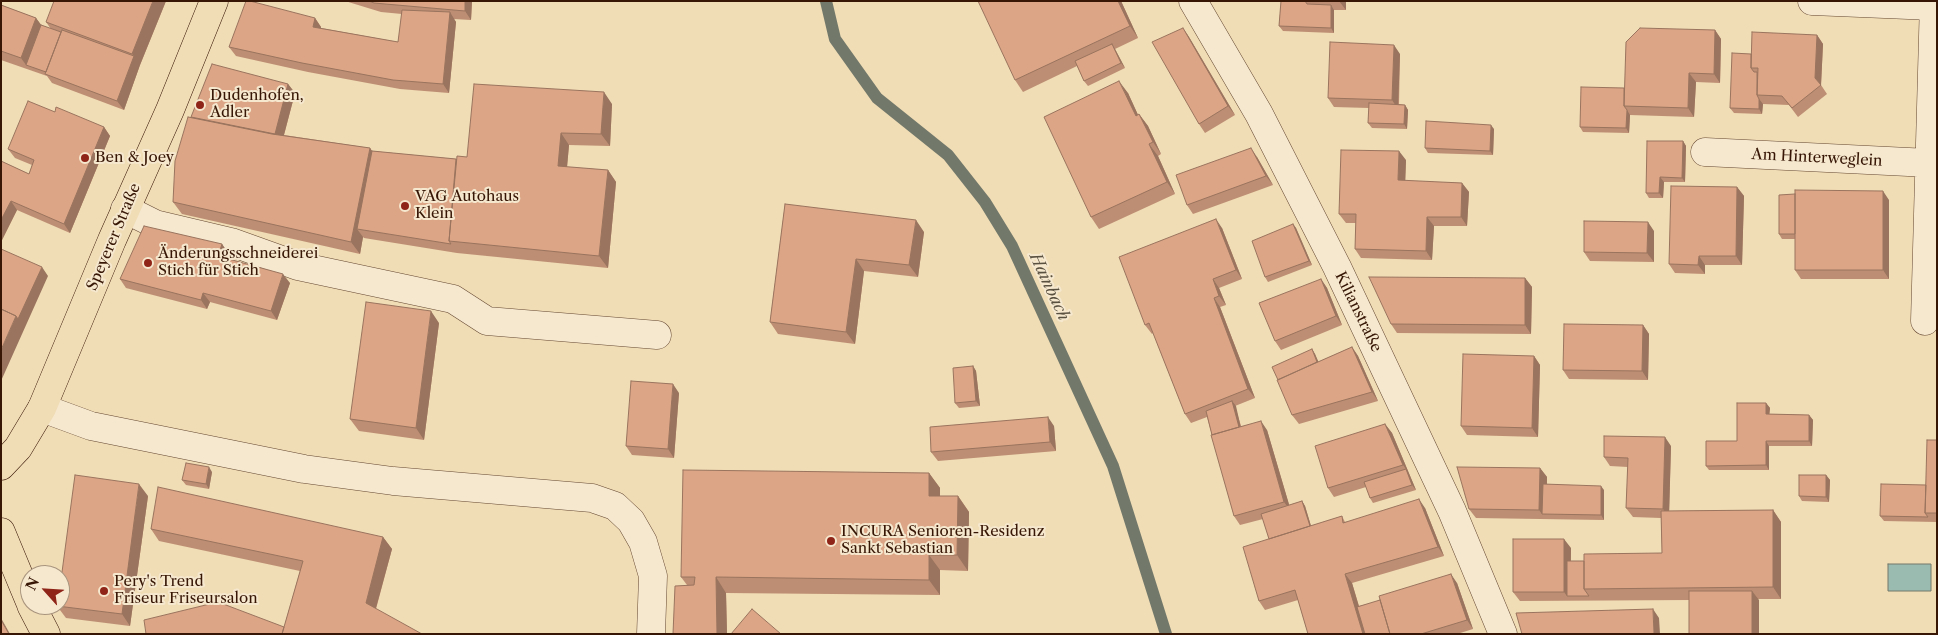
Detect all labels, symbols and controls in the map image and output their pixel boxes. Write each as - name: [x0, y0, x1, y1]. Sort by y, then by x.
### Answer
- place label: Dudenhofen, Adler: [210, 87, 304, 122]
- marker: Dudenhofen, Adler: [194, 99, 206, 111]
- street label: Am Hinterweglein: [1751, 146, 1883, 170]
- place label: Ben & Joey: [95, 149, 174, 167]
- marker: Ben & Joey: [79, 152, 91, 164]
- street label: Speyerer Straße: [83, 181, 145, 293]
- place label: VAG Autohaus Klein: [415, 188, 519, 223]
- marker: VAG Autohaus Klein: [399, 200, 411, 212]
- place label: Änderungsschneiderei Stich für Stich: [158, 245, 318, 280]
- water label: Hainbach: [1025, 250, 1073, 324]
- marker: Änderungsschneiderei Stich für Stich: [142, 257, 154, 269]
- street label: Kilianstraße: [1331, 269, 1385, 355]
- place label: INCURA Senioren-Residenz Sankt Sebastian: [841, 523, 1044, 558]
- marker: INCURA Senioren-Residenz Sankt Sebastian: [825, 535, 837, 547]
- north arrow: [20, 565, 70, 615]
- place label: Pery's Trend Friseur Friseursalon: [114, 573, 258, 608]
- text: N: [22, 574, 43, 593]
- marker: Pery's Trend Friseur Friseursalon: [98, 585, 110, 597]

